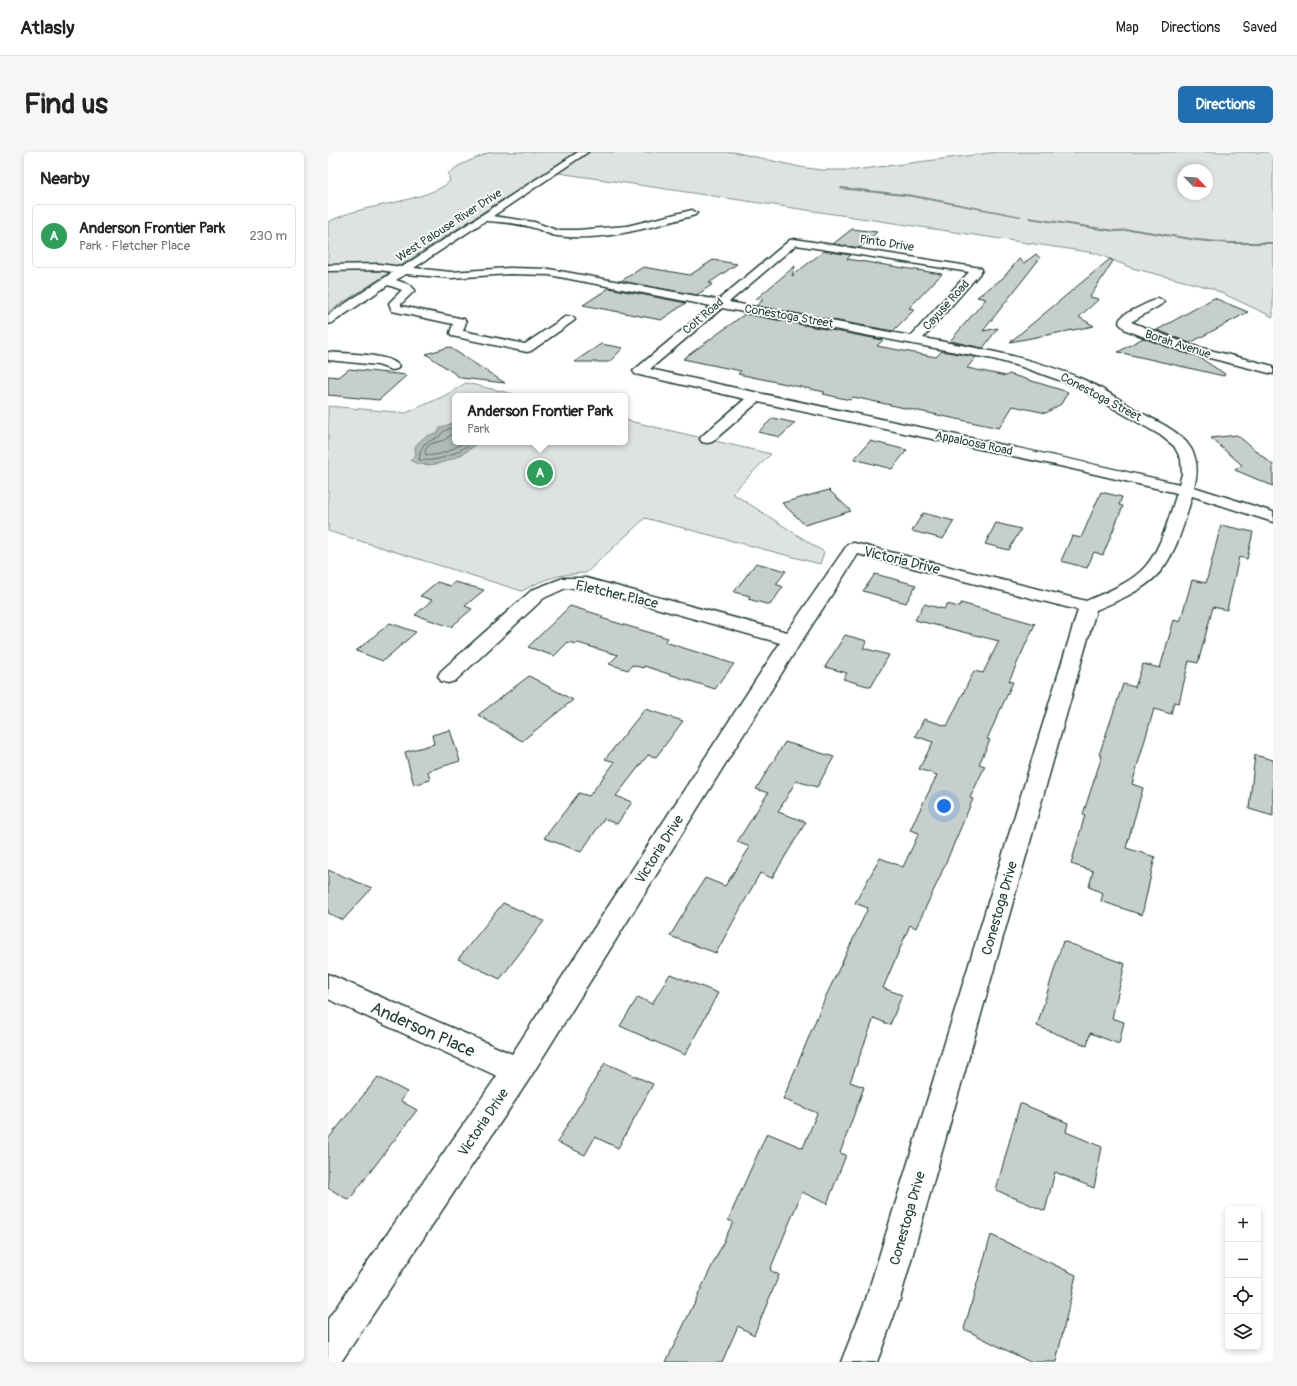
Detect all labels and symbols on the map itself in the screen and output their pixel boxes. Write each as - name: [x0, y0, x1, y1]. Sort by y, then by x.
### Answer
- north arrow: [1177, 164, 1213, 200]
- street label: West Palouse River Drive: [394, 186, 505, 265]
- street label: Pinto Drive: [859, 232, 915, 255]
- street label: Cayuse Road: [920, 277, 973, 334]
- street label: Colt Road: [680, 295, 727, 338]
- street label: Conestoga Street: [743, 301, 835, 332]
- street label: Borah Avenue: [1143, 327, 1213, 362]
- street label: Conestoga Street: [1058, 370, 1144, 425]
- street label: Appaloosa Road: [934, 428, 1014, 459]
- pin: A: [527, 458, 553, 488]
- street label: Victoria Drive: [862, 543, 942, 578]
- street label: Fletcher Place: [574, 577, 660, 612]
- your location: [934, 796, 954, 816]
- street label: Victoria Drive: [632, 812, 687, 887]
- street label: Conestoga Drive: [978, 859, 1021, 957]
- street label: Anderson Place: [367, 997, 479, 1062]
- street label: Victoria Drive: [455, 1085, 512, 1159]
- street label: Conestoga Drive: [886, 1169, 929, 1267]

